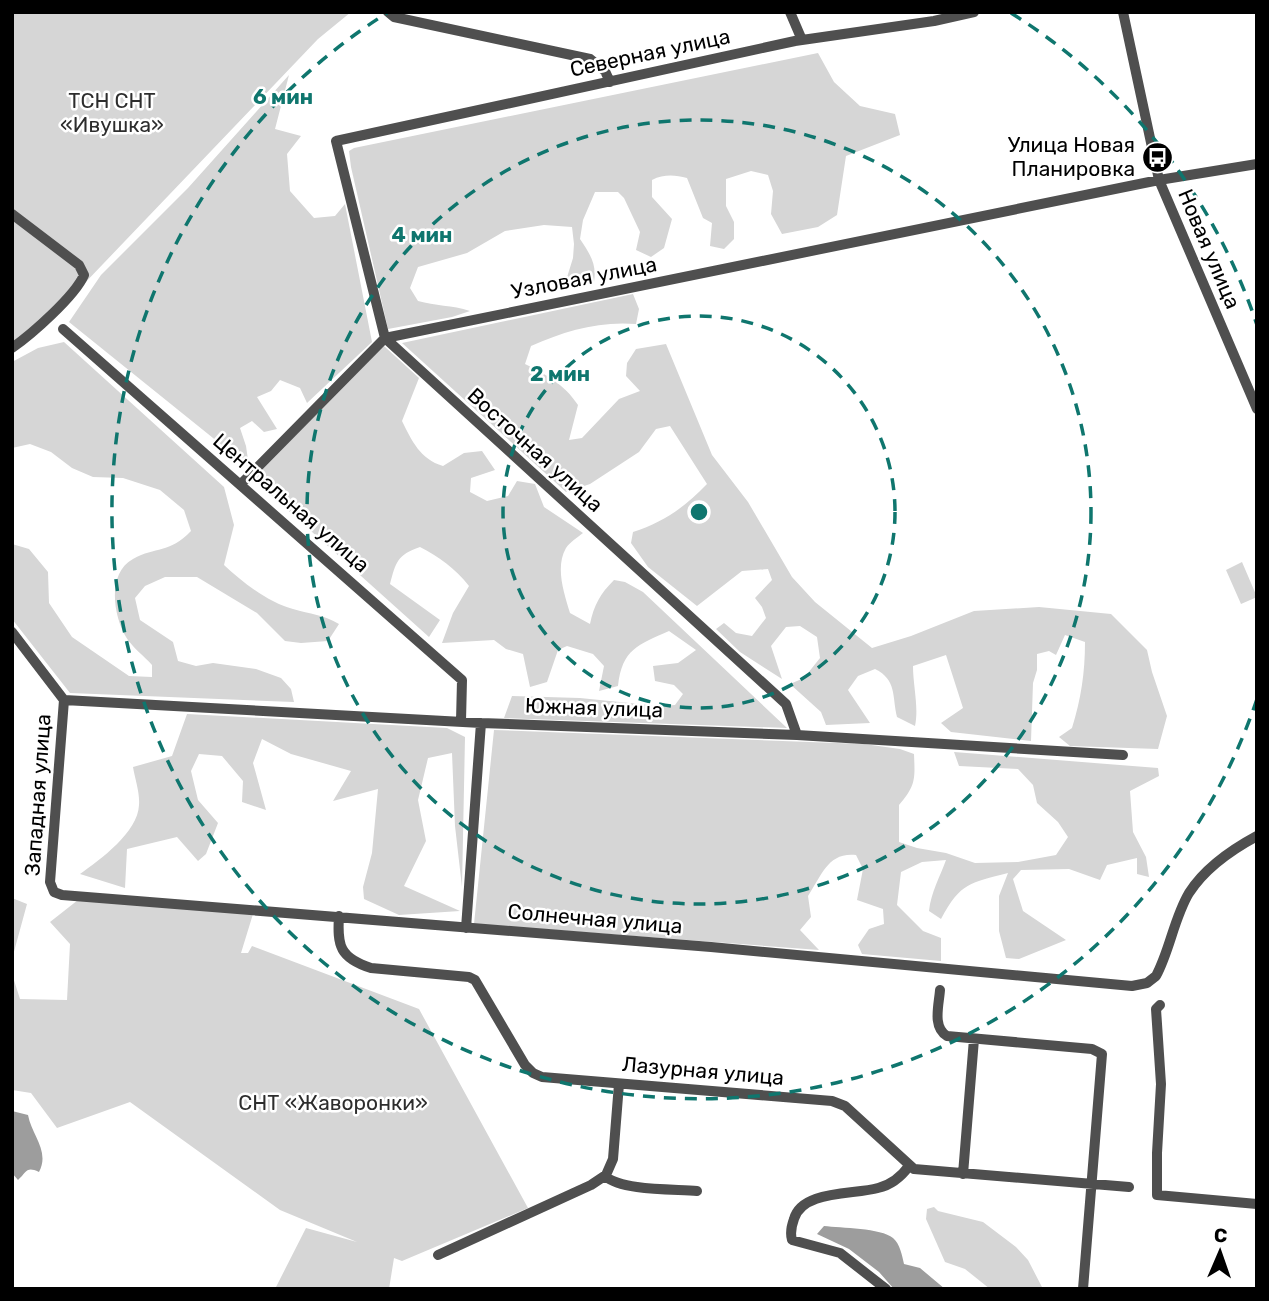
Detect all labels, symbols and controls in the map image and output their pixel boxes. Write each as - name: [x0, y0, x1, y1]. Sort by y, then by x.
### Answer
- street label: Северная улица: [567, 23, 732, 82]
- text: 6 мин: [253, 84, 313, 109]
- park label: ТСН СНТ «Ивушка»: [60, 88, 164, 137]
- place label: Улица Новая Планировка: [1008, 132, 1135, 181]
- bus stop icon: Улица Новая Планировка: [1141, 140, 1175, 174]
- street label: Новая улица: [1173, 185, 1246, 312]
- text: 4 мин: [392, 222, 452, 247]
- street label: Узловая улица: [509, 251, 659, 304]
- text: 2 мин: [530, 361, 590, 386]
- street label: Восточная улица: [463, 382, 608, 517]
- street label: Центральная улица: [208, 428, 375, 577]
- centre of rings: [687, 500, 711, 524]
- street label: Южная улица: [525, 693, 663, 722]
- street label: Западная улица: [19, 713, 56, 877]
- street label: Солнечная улица: [507, 898, 684, 939]
- street label: Лазурная улица: [621, 1051, 785, 1090]
- park label: СНТ «Жаворонки»: [238, 1090, 428, 1115]
- north arrow: [1185, 1217, 1255, 1287]
- text: С: [1214, 1224, 1228, 1247]

